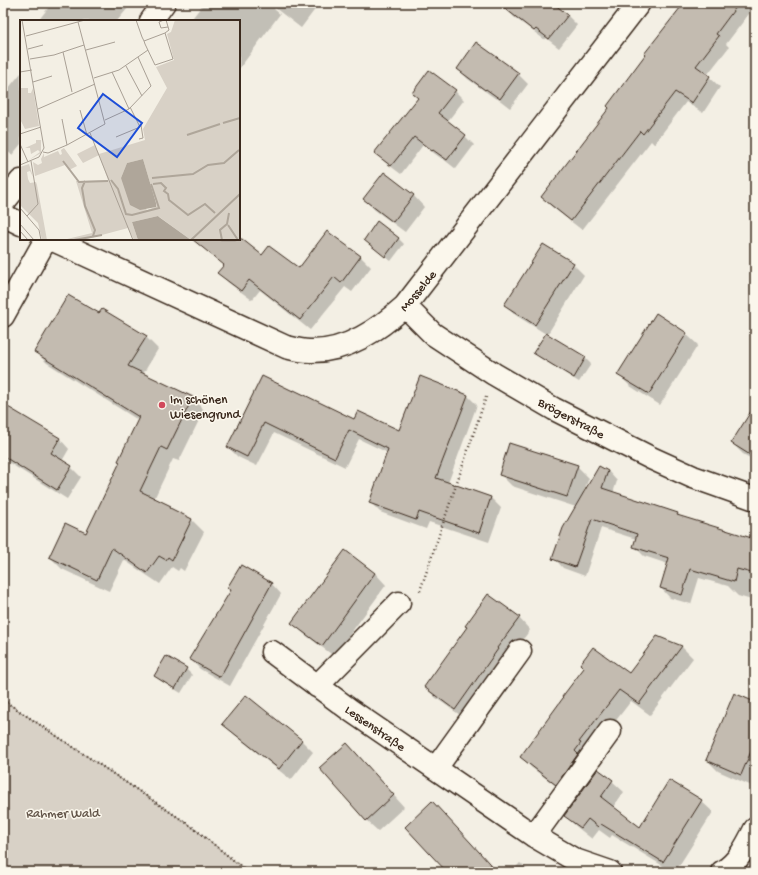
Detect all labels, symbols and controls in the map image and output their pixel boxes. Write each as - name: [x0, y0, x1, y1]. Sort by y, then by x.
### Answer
- inset map: [20, 20, 240, 240]
- street label: Mosselde: [397, 268, 441, 315]
- place label: Im schönen Wiesengrund: [170, 393, 242, 423]
- street label: Brögerstraße: [534, 395, 607, 443]
- marker: Im schönen Wiesengrund: [157, 400, 167, 410]
- street label: Lessenstraße: [341, 703, 408, 756]
- park label: Rahmer Wald: [26, 807, 101, 822]

